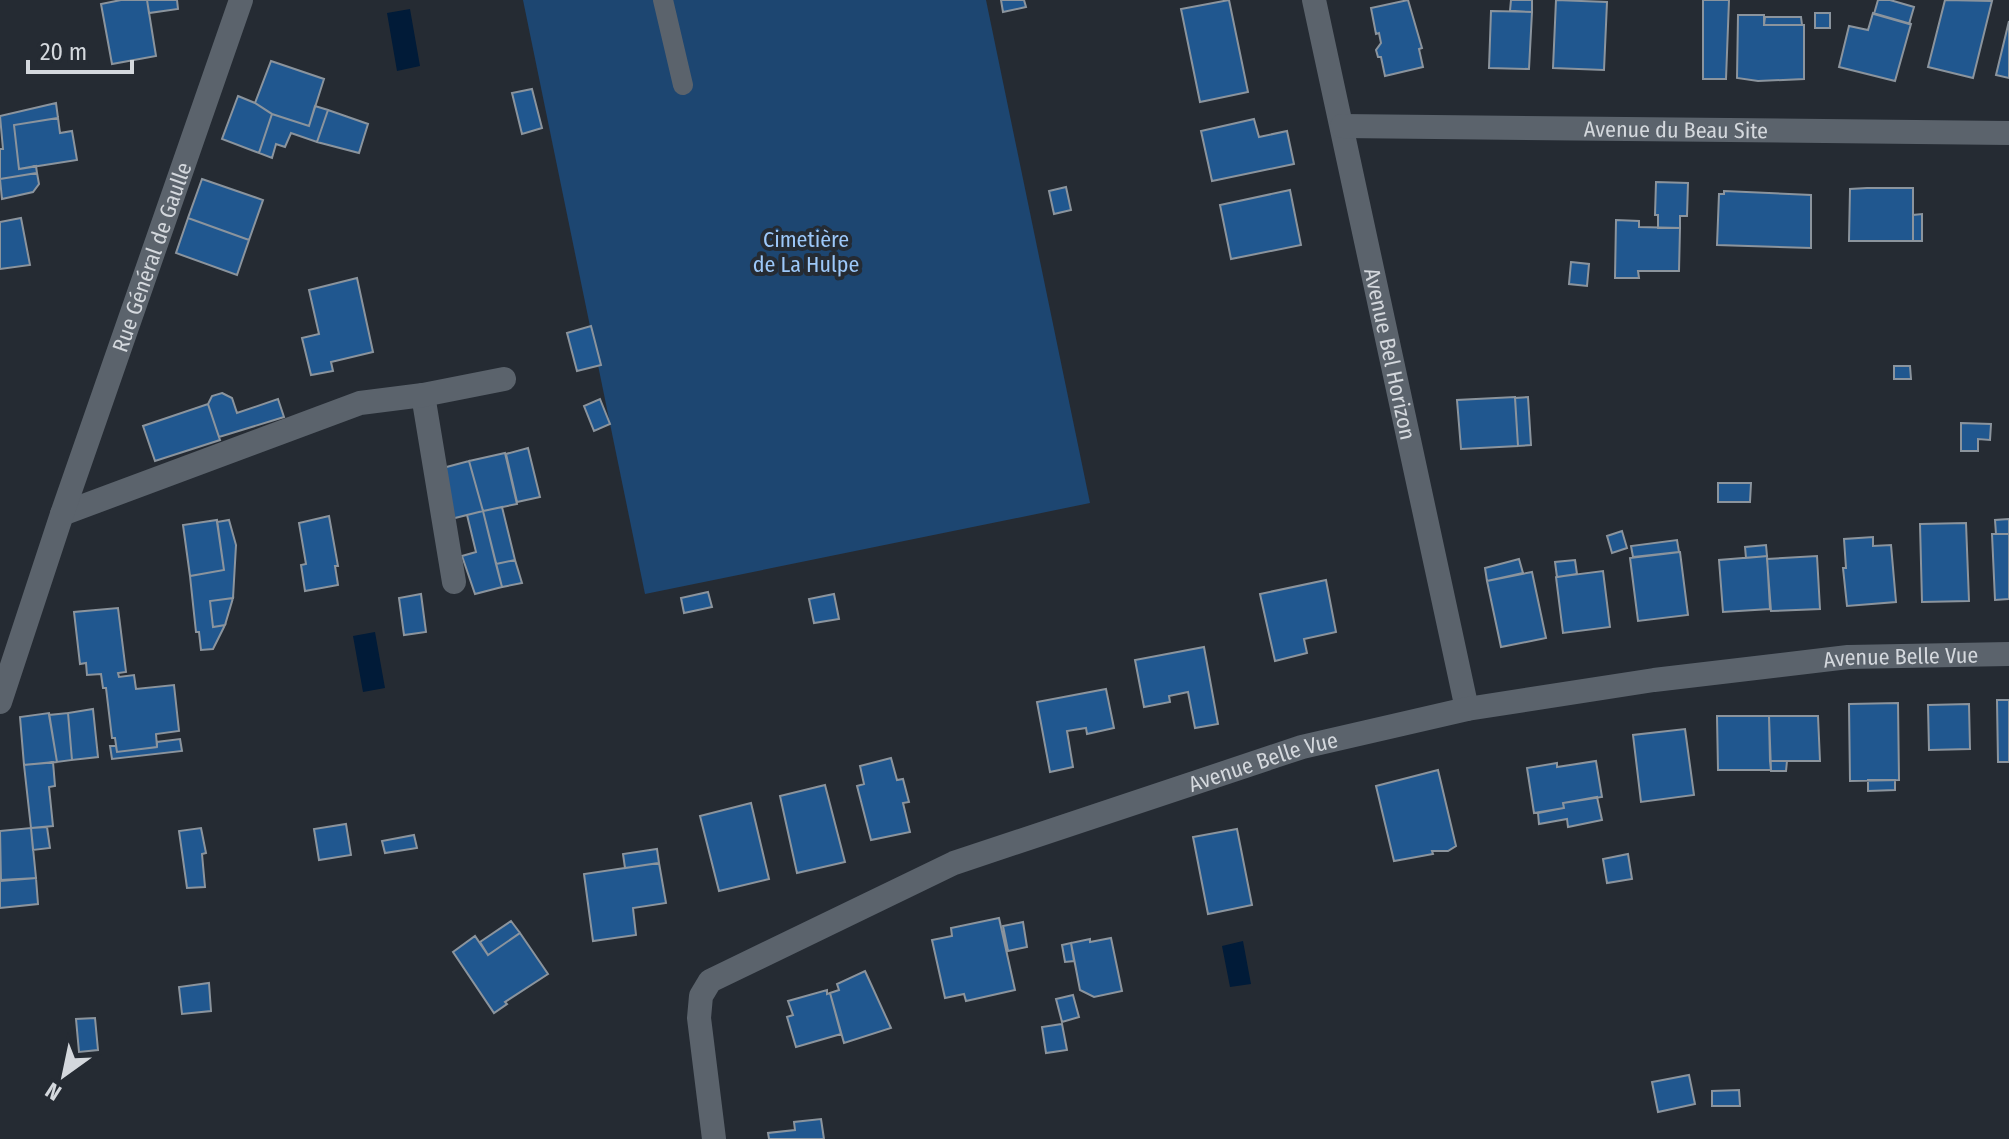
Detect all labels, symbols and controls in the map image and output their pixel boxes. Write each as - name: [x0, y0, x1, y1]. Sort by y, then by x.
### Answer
- scale bar: [28, 24, 132, 74]
- text: 20 m: [40, 38, 87, 66]
- street label: Avenue du Beau Site: [1584, 115, 1768, 144]
- street label: Rue Général de Gaulle: [106, 159, 197, 356]
- park label: Cimetière de La Hulpe: [753, 226, 859, 278]
- street label: Avenue Bel Horizon: [1359, 265, 1422, 442]
- street label: Avenue Belle Vue: [1822, 641, 1978, 673]
- street label: Avenue Belle Vue: [1185, 726, 1340, 797]
- north arrow: [24, 1035, 104, 1115]
- text: N: [40, 1076, 66, 1106]

